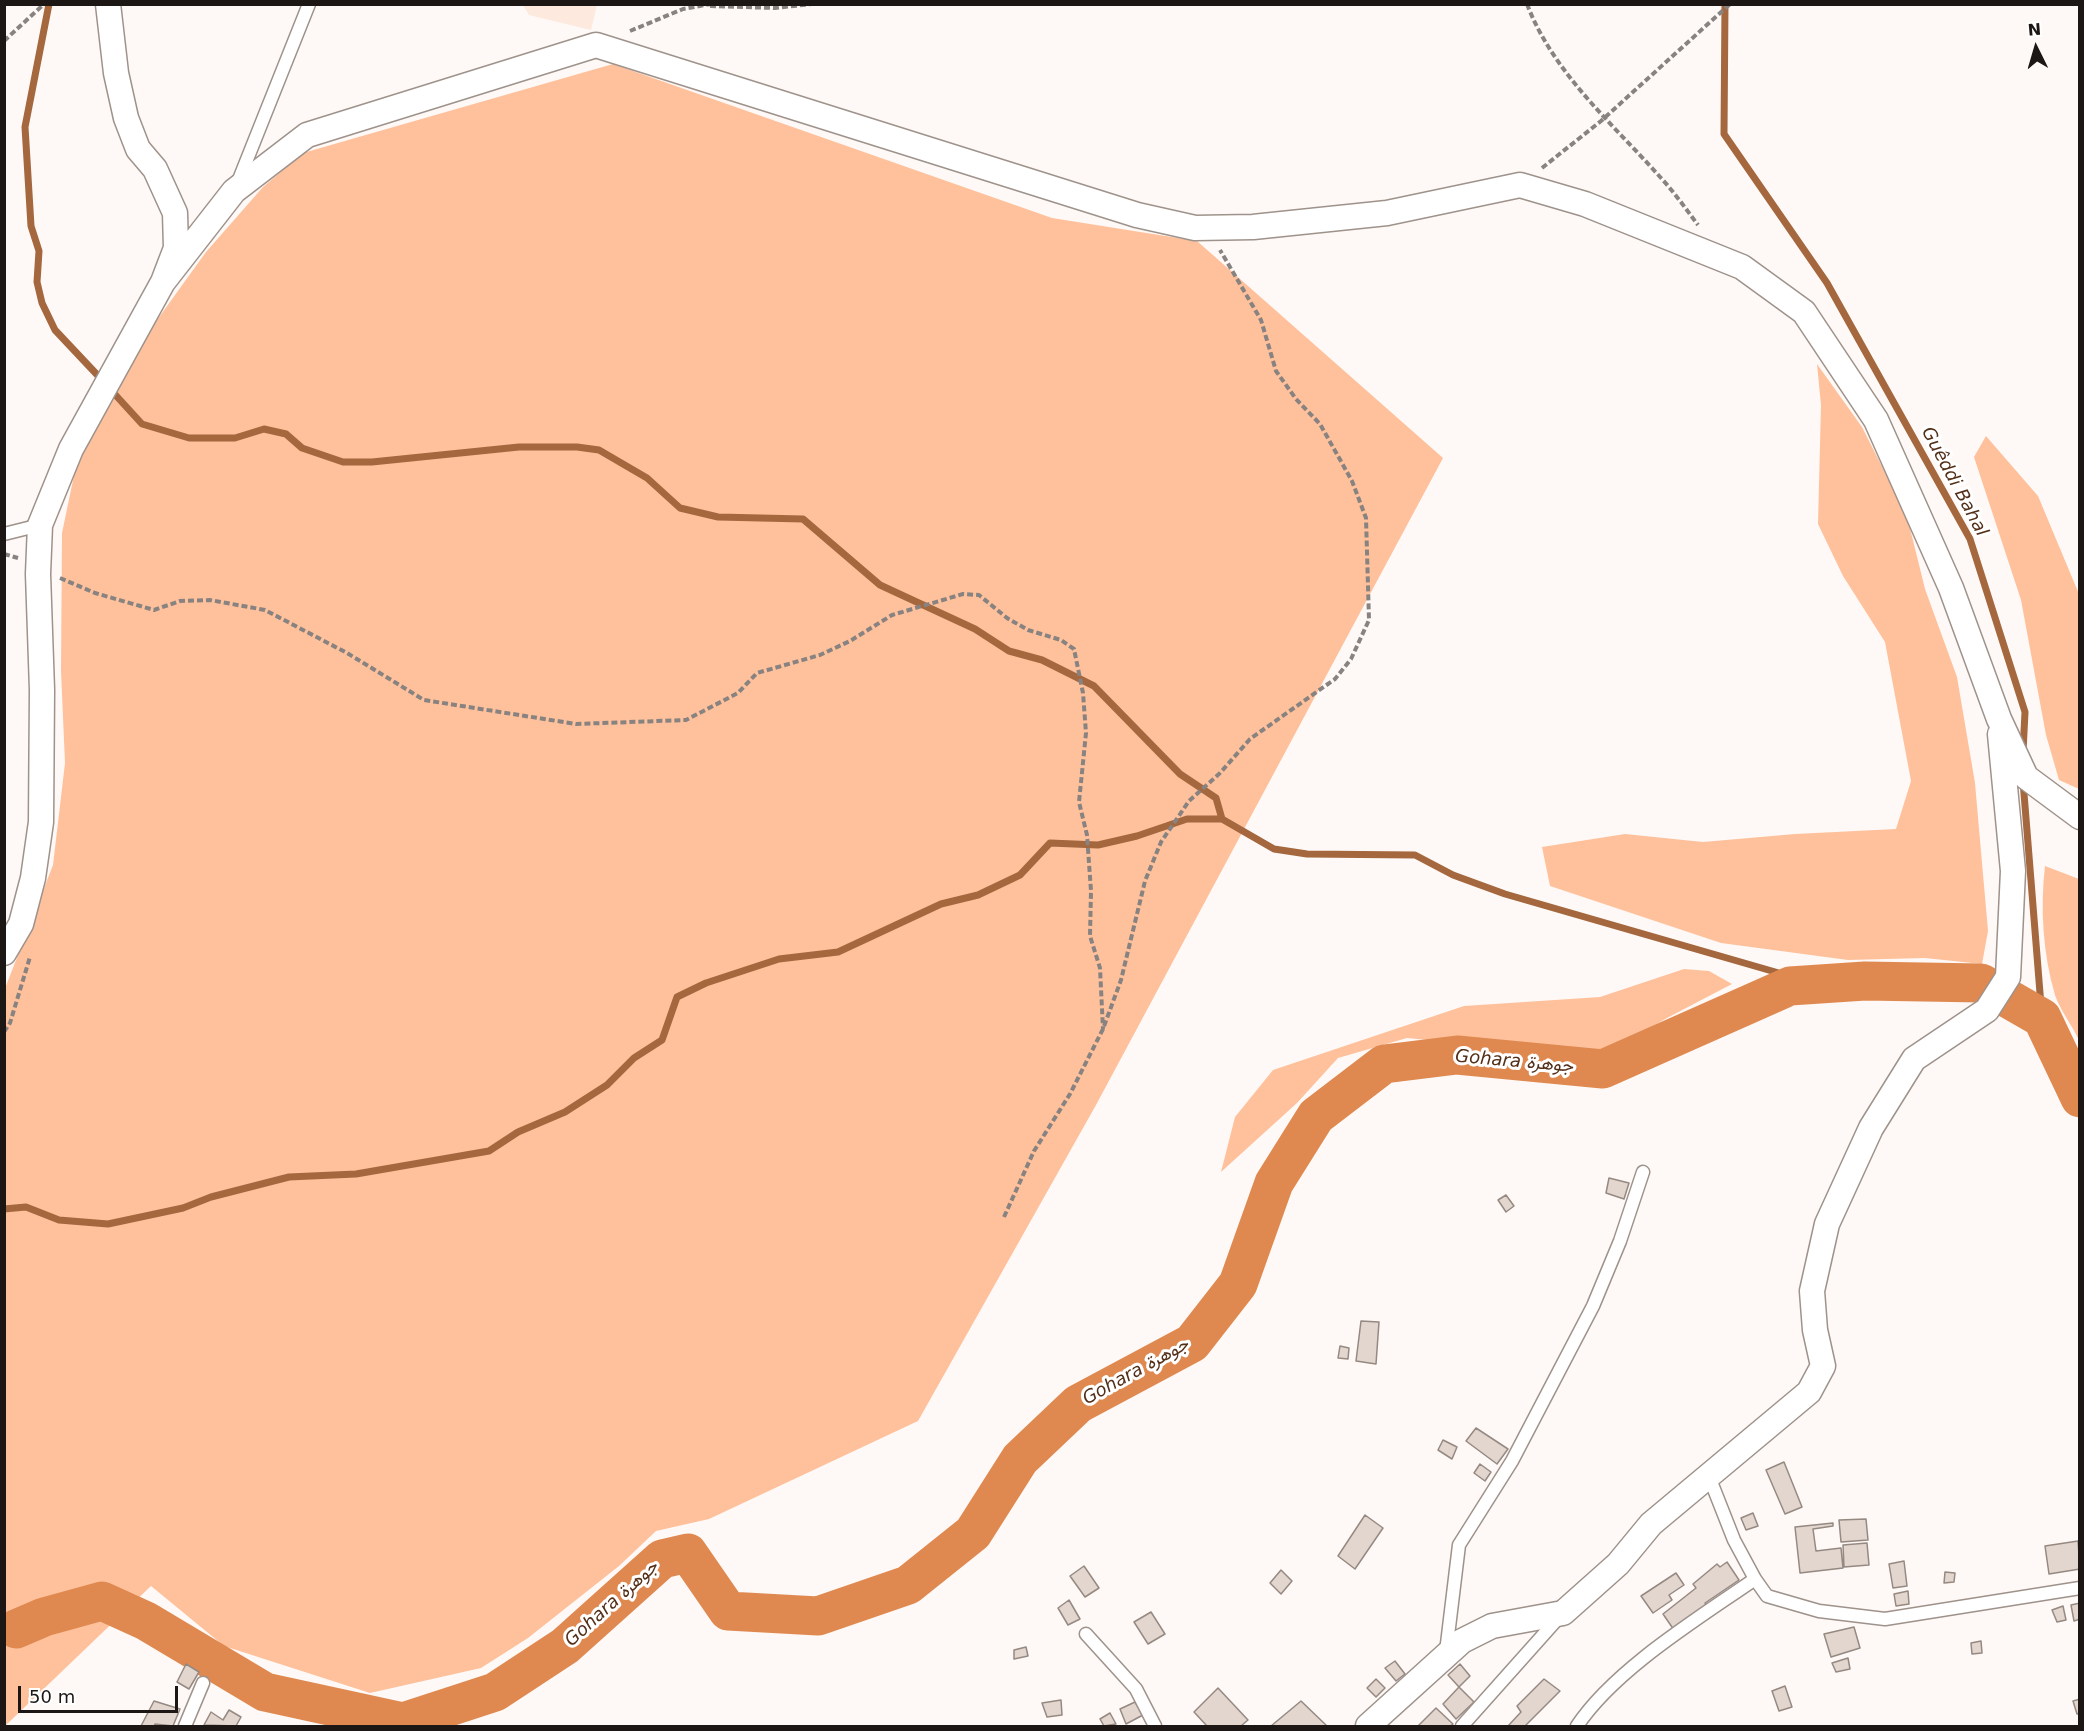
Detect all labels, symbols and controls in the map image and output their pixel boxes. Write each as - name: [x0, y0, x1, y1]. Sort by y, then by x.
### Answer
- north arrow: [2006, 18, 2066, 78]
- text: N: [2027, 20, 2042, 40]
- water label: Guêddi Bahal: [1916, 424, 1992, 540]
- water label: Gohara جوهرة: [1454, 1046, 1574, 1078]
- water label: Gohara جوهرة: [1079, 1334, 1193, 1410]
- water label: Gohara جوهرة: [561, 1556, 663, 1652]
- scale bar: [21, 1674, 182, 1712]
- text: 50 m: [29, 1686, 75, 1707]

